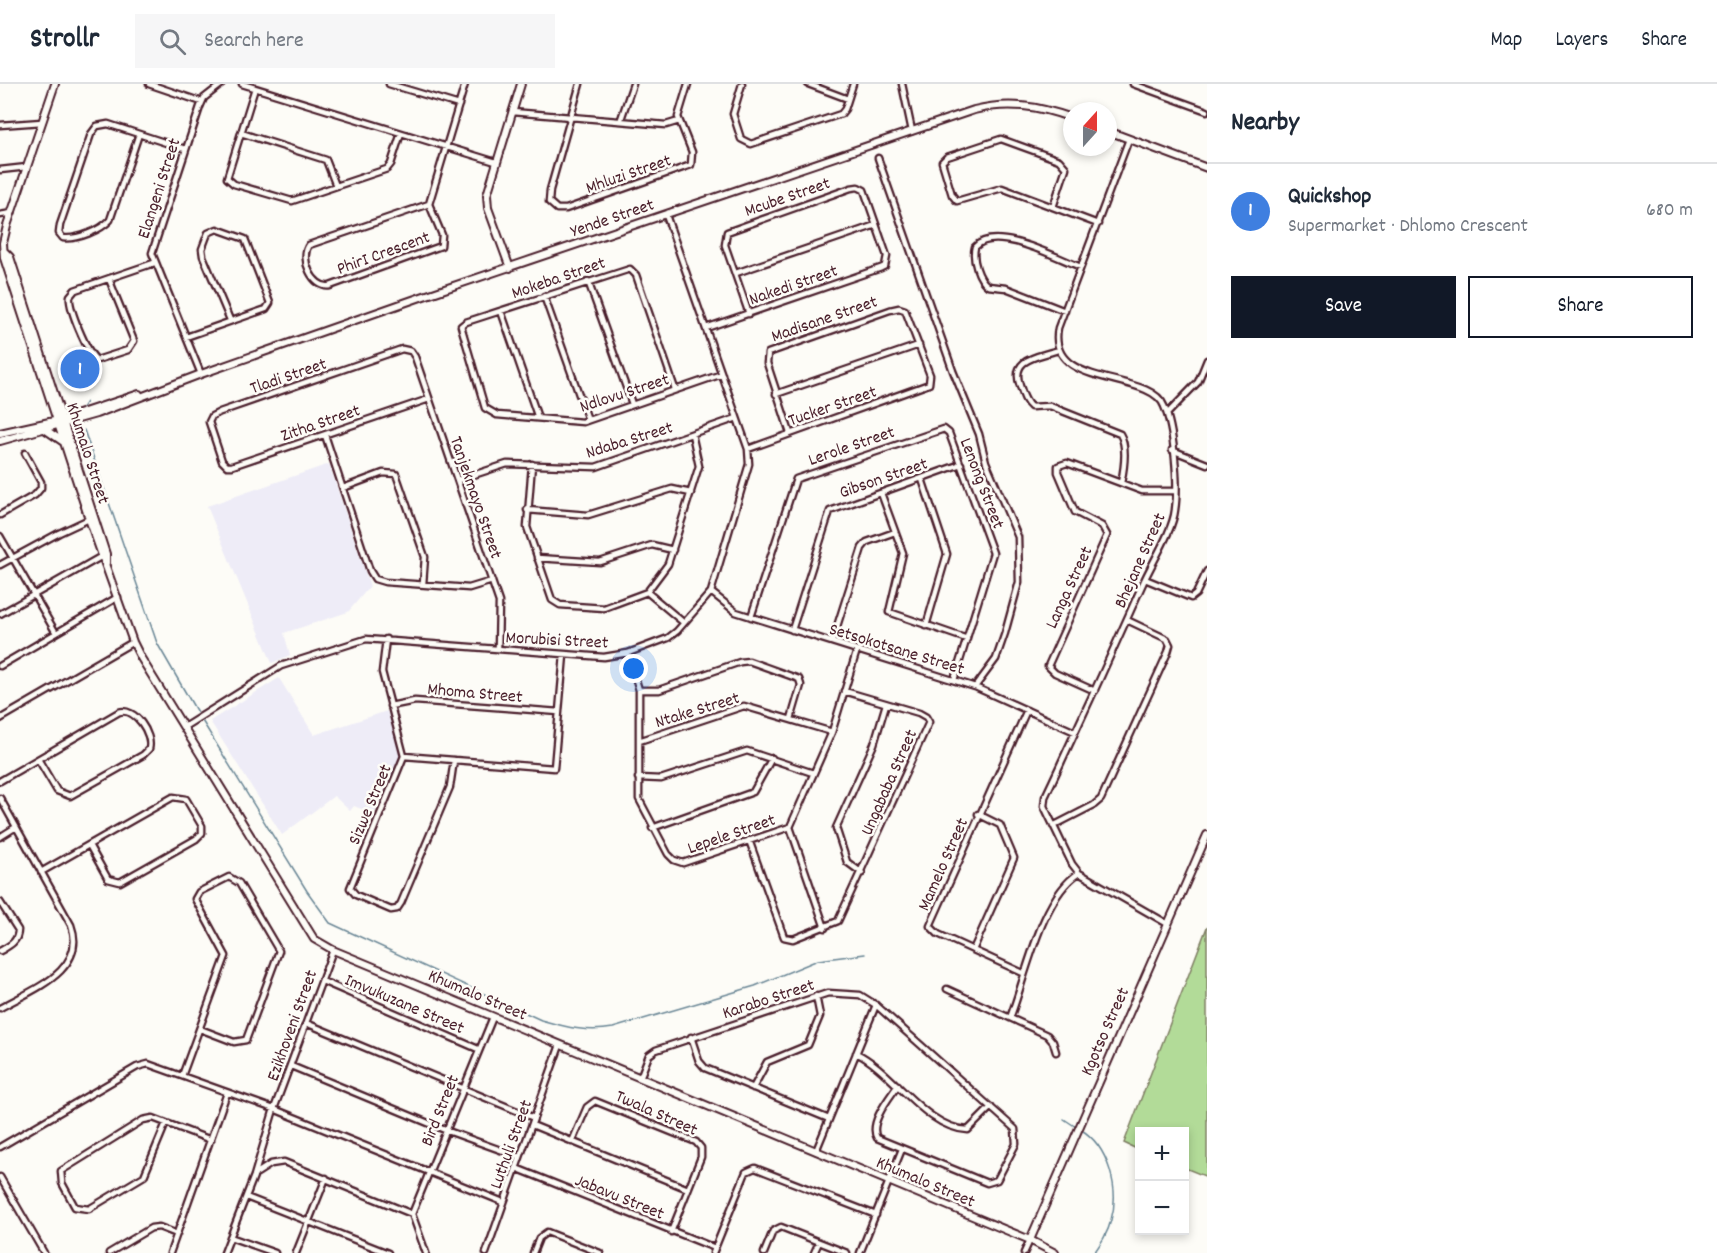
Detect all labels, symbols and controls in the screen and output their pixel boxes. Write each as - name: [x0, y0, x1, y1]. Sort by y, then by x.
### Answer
- search box: [135, 14, 555, 68]
- text: Strollr: [30, 21, 99, 61]
- icon: search: [156, 25, 189, 58]
- text: Search here: [204, 26, 304, 57]
- text: Map: [1491, 26, 1522, 56]
- text: Layers: [1555, 26, 1608, 56]
- text: Share: [1641, 26, 1687, 56]
- north arrow: [1063, 102, 1117, 156]
- text: Nearby: [1231, 105, 1299, 142]
- street label: Elangeni Street: [132, 135, 189, 242]
- street label: Mhluzi Street: [583, 149, 675, 202]
- street label: Mcube Street: [742, 172, 834, 225]
- text: Quickshop: [1288, 182, 1371, 213]
- street label: Yende Street: [568, 193, 658, 245]
- text: 1: [1248, 197, 1253, 225]
- text: 680 m: [1646, 197, 1693, 225]
- text: Supermarket · Dhlomo Crescent: [1288, 213, 1528, 241]
- street label: PhirI Crescent: [334, 226, 434, 283]
- street label: Mokeba Street: [508, 251, 610, 307]
- street label: Nakedi Street: [746, 259, 842, 313]
- button: Save: [1231, 276, 1456, 338]
- button: Share: [1468, 276, 1693, 338]
- street label: Madisane Street: [768, 290, 882, 350]
- pin: 1: [60, 346, 100, 392]
- street label: Tladi Street: [247, 352, 331, 402]
- street label: Ndlovu Street: [577, 368, 673, 421]
- street label: Tucker Street: [785, 380, 881, 434]
- street label: Zitha Street: [278, 399, 364, 450]
- street label: Khumalo Street: [58, 400, 115, 508]
- street label: Ndaba Street: [583, 416, 677, 466]
- street label: Lerole Street: [805, 421, 899, 474]
- street label: Tanjekmayo Street: [442, 433, 507, 563]
- street label: Lenong Street: [952, 435, 1010, 533]
- street label: Gibson Street: [836, 452, 932, 506]
- street label: Bhejane Street: [1109, 509, 1174, 613]
- street label: Langa Street: [1040, 542, 1100, 633]
- street label: Setsokotsane Street: [826, 618, 967, 683]
- street label: Morubisi Street: [505, 626, 609, 657]
- your location: [619, 654, 648, 683]
- street label: Mhoma Street: [426, 678, 524, 711]
- street label: Ntake Street: [652, 687, 743, 736]
- street label: Ungababa Street: [856, 726, 925, 840]
- street label: Sizwe Street: [343, 760, 400, 849]
- street label: Lepele Street: [684, 809, 780, 862]
- street label: Mamelo Street: [913, 814, 976, 916]
- street label: Khumalo Street: [424, 964, 531, 1029]
- street label: Ezikhoveni Street: [262, 966, 325, 1085]
- street label: Imvukuzane Street: [340, 969, 468, 1042]
- street label: Karabo Street: [719, 974, 818, 1027]
- street label: Kgotso Street: [1076, 984, 1137, 1080]
- street label: Bird Street: [416, 1071, 467, 1150]
- street label: Twala Street: [611, 1085, 702, 1144]
- street label: Luthuli Street: [485, 1096, 540, 1193]
- map controls: [1135, 1127, 1189, 1235]
- button: +: [1135, 1127, 1189, 1181]
- street label: Khumalo Street: [872, 1151, 979, 1216]
- street label: Jabavu Street: [571, 1169, 668, 1228]
- button: −: [1135, 1181, 1189, 1235]

